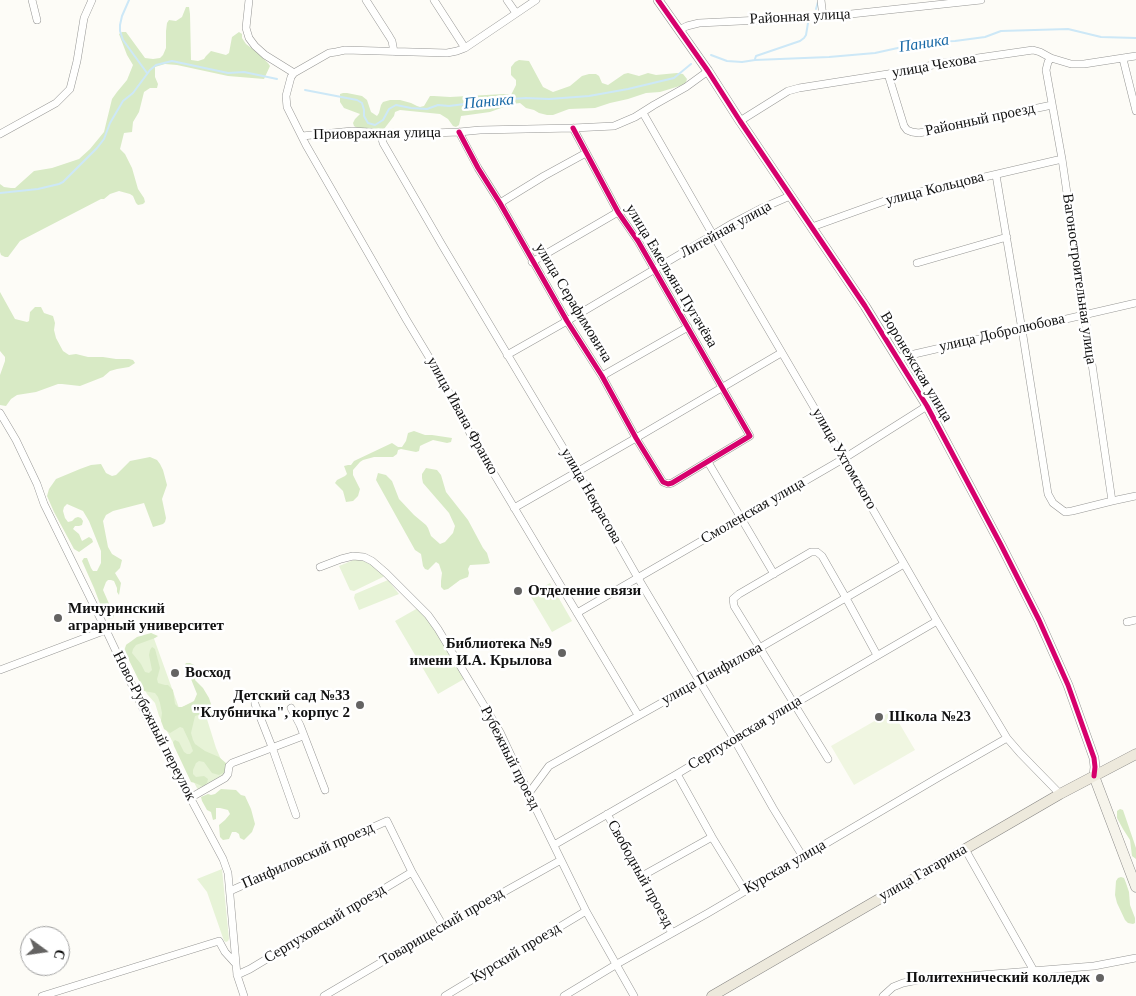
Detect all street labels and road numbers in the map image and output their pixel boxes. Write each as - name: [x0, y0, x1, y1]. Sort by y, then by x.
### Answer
- street label: Районная улица: [749, 5, 851, 29]
- street label: улица Чехова: [891, 50, 977, 82]
- street label: Районный проезд: [923, 100, 1037, 140]
- street label: Приовражная улица: [313, 124, 441, 144]
- street label: улица Кольцова: [884, 168, 986, 210]
- street label: Вагоностроительная улица: [1058, 192, 1100, 366]
- street label: Литейная улица: [677, 197, 775, 263]
- street label: улица Емельяна Пугачёва: [621, 201, 721, 351]
- street label: улица Серафимовича: [530, 240, 616, 366]
- street label: Воронежская улица: [876, 309, 956, 425]
- street label: улица Добролюбова: [937, 310, 1067, 356]
- street label: улица Ивана Франко: [422, 354, 502, 478]
- street label: улица Ухтомского: [808, 405, 880, 513]
- street label: улица Некрасова: [556, 445, 626, 547]
- street label: Смоленская улица: [698, 474, 808, 548]
- street label: улица Панфилова: [658, 639, 766, 709]
- street label: Ново-Рубежный переулок: [108, 648, 200, 804]
- street label: Серпуховская улица: [685, 692, 805, 774]
- street label: Рубежный проезд: [476, 703, 544, 813]
- street label: Свободный проезд: [603, 817, 677, 931]
- street label: Панфиловский проезд: [239, 819, 377, 893]
- street label: Курская улица: [741, 836, 829, 898]
- street label: улица Гагарина: [876, 841, 970, 905]
- street label: Серпуховский проезд: [261, 881, 389, 967]
- street label: Товарищеский проезд: [377, 884, 507, 970]
- street label: Курский проезд: [468, 919, 564, 987]

